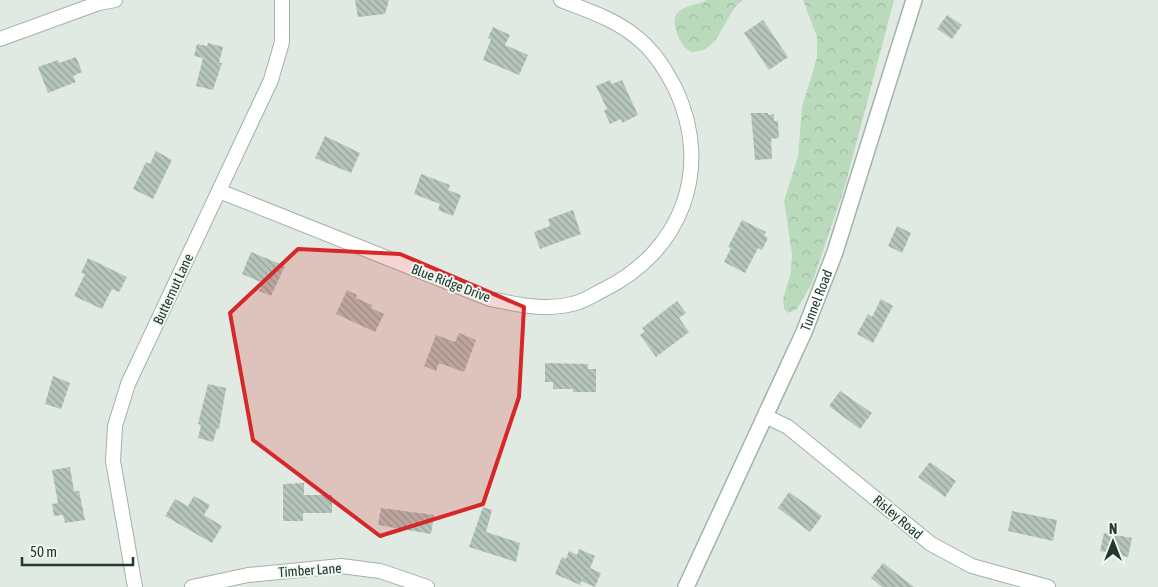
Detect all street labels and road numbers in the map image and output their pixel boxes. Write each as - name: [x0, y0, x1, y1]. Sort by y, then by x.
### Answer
- street label: Butternut Lane: [150, 251, 196, 327]
- street label: Blue Ridge Drive: [409, 261, 493, 305]
- street label: Tunnel Road: [797, 267, 835, 333]
- street label: Risley Road: [870, 492, 926, 542]
- street label: Timber Lane: [278, 560, 342, 580]

